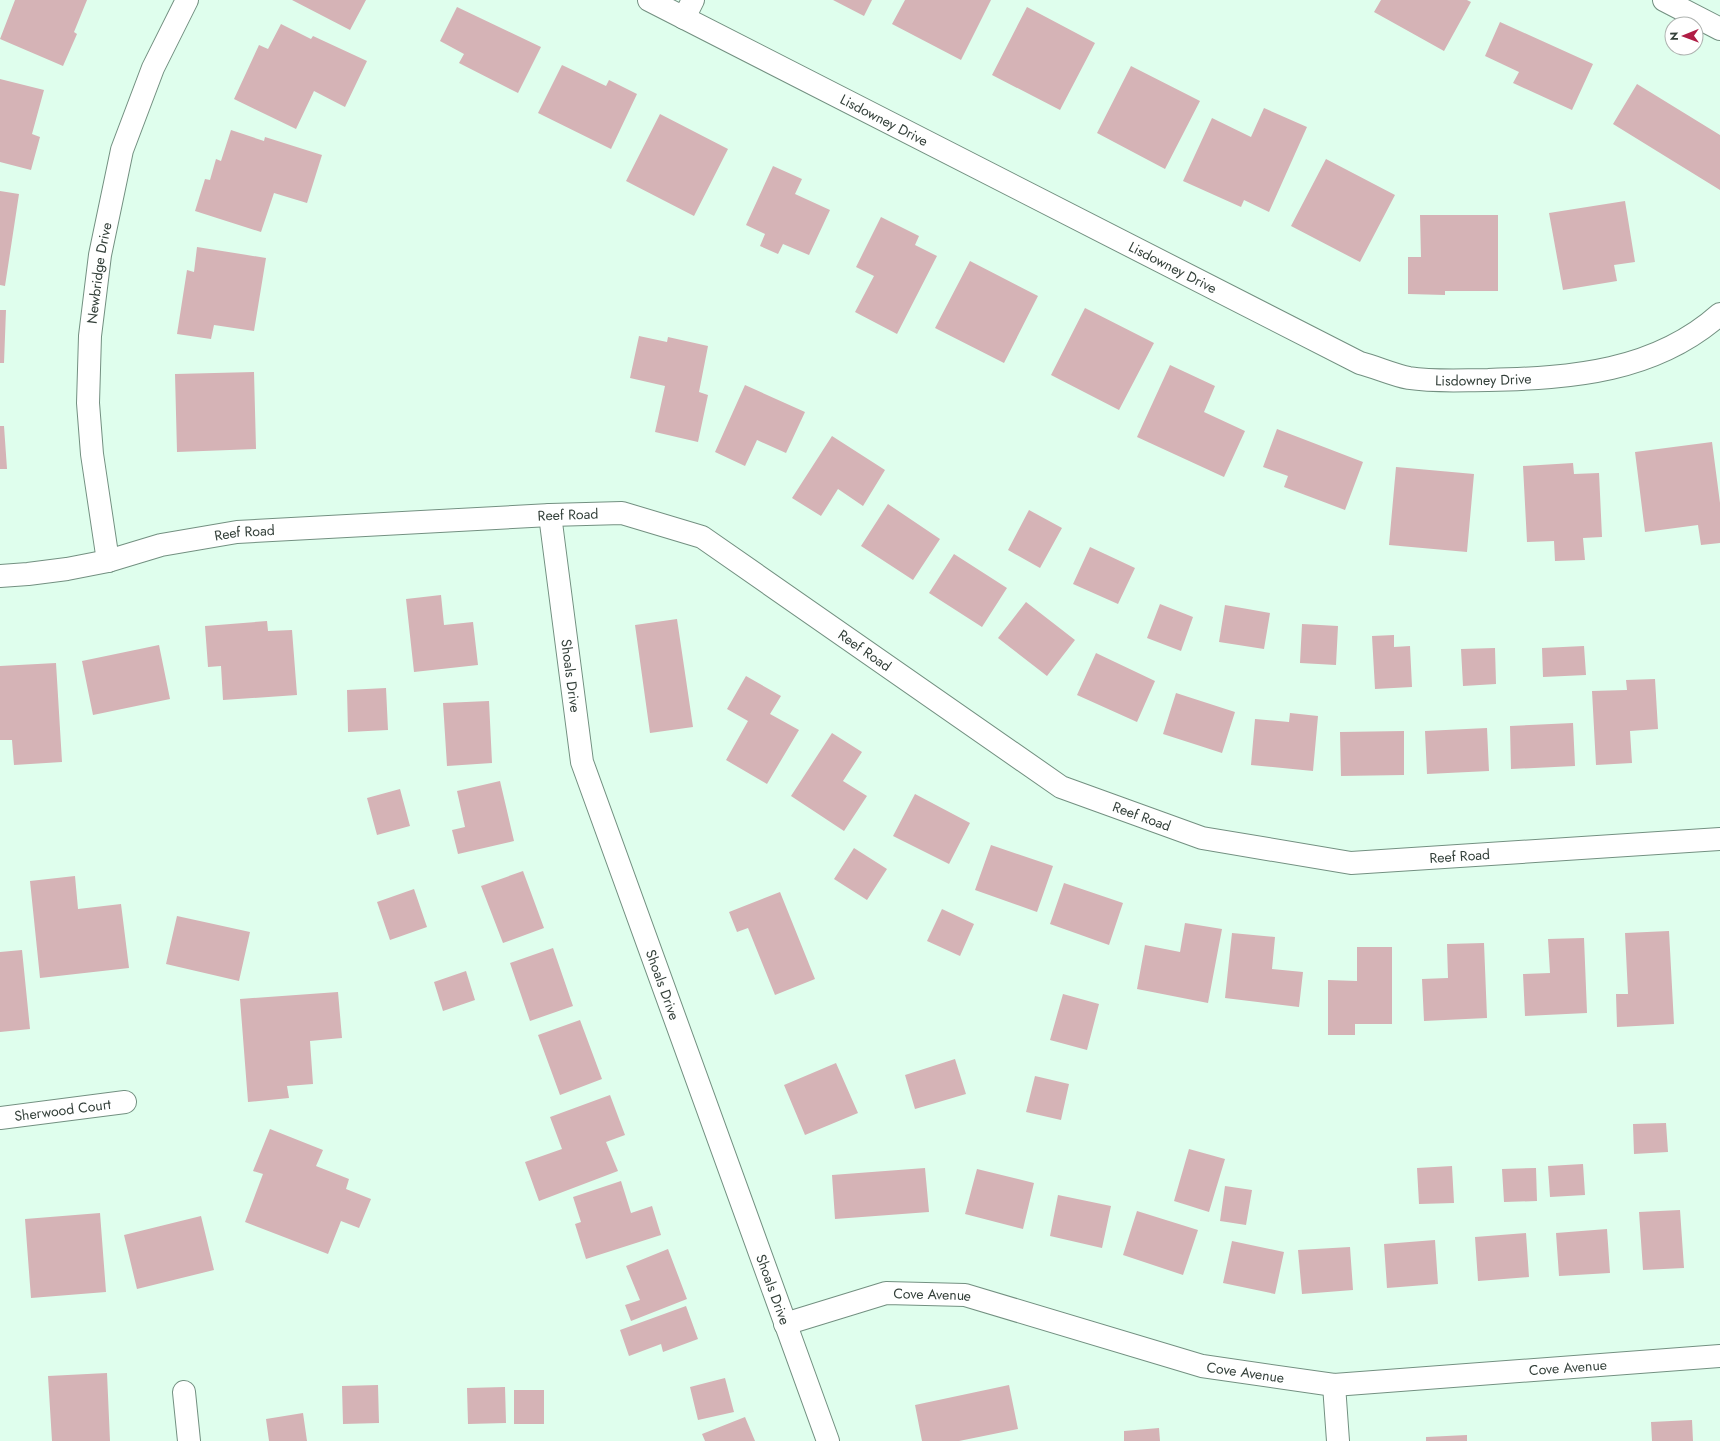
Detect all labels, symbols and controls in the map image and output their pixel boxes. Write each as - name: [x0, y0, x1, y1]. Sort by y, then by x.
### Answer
- north arrow: [1664, 16, 1704, 56]
- text: N: [1666, 32, 1682, 41]
- street label: Lisdowney Drive: [837, 89, 932, 151]
- street label: Newbridge Drive: [82, 220, 117, 325]
- street label: Lisdowney Drive: [1125, 237, 1220, 298]
- street label: Lisdowney Drive: [1435, 368, 1532, 391]
- street label: Reef Road: [537, 504, 599, 526]
- street label: Reef Road: [213, 520, 275, 546]
- street label: Reef Road: [834, 625, 895, 676]
- street label: Shoals Drive: [556, 638, 585, 713]
- street label: Reef Road: [1110, 796, 1174, 836]
- street label: Reef Road: [1429, 844, 1491, 868]
- street label: Shoals Drive: [641, 947, 685, 1023]
- street label: Sherwood Court: [13, 1094, 113, 1126]
- street label: Shoals Drive: [751, 1251, 795, 1327]
- street label: Cove Avenue: [893, 1283, 974, 1306]
- street label: Cove Avenue: [1528, 1355, 1608, 1380]
- street label: Cove Avenue: [1205, 1357, 1286, 1388]

